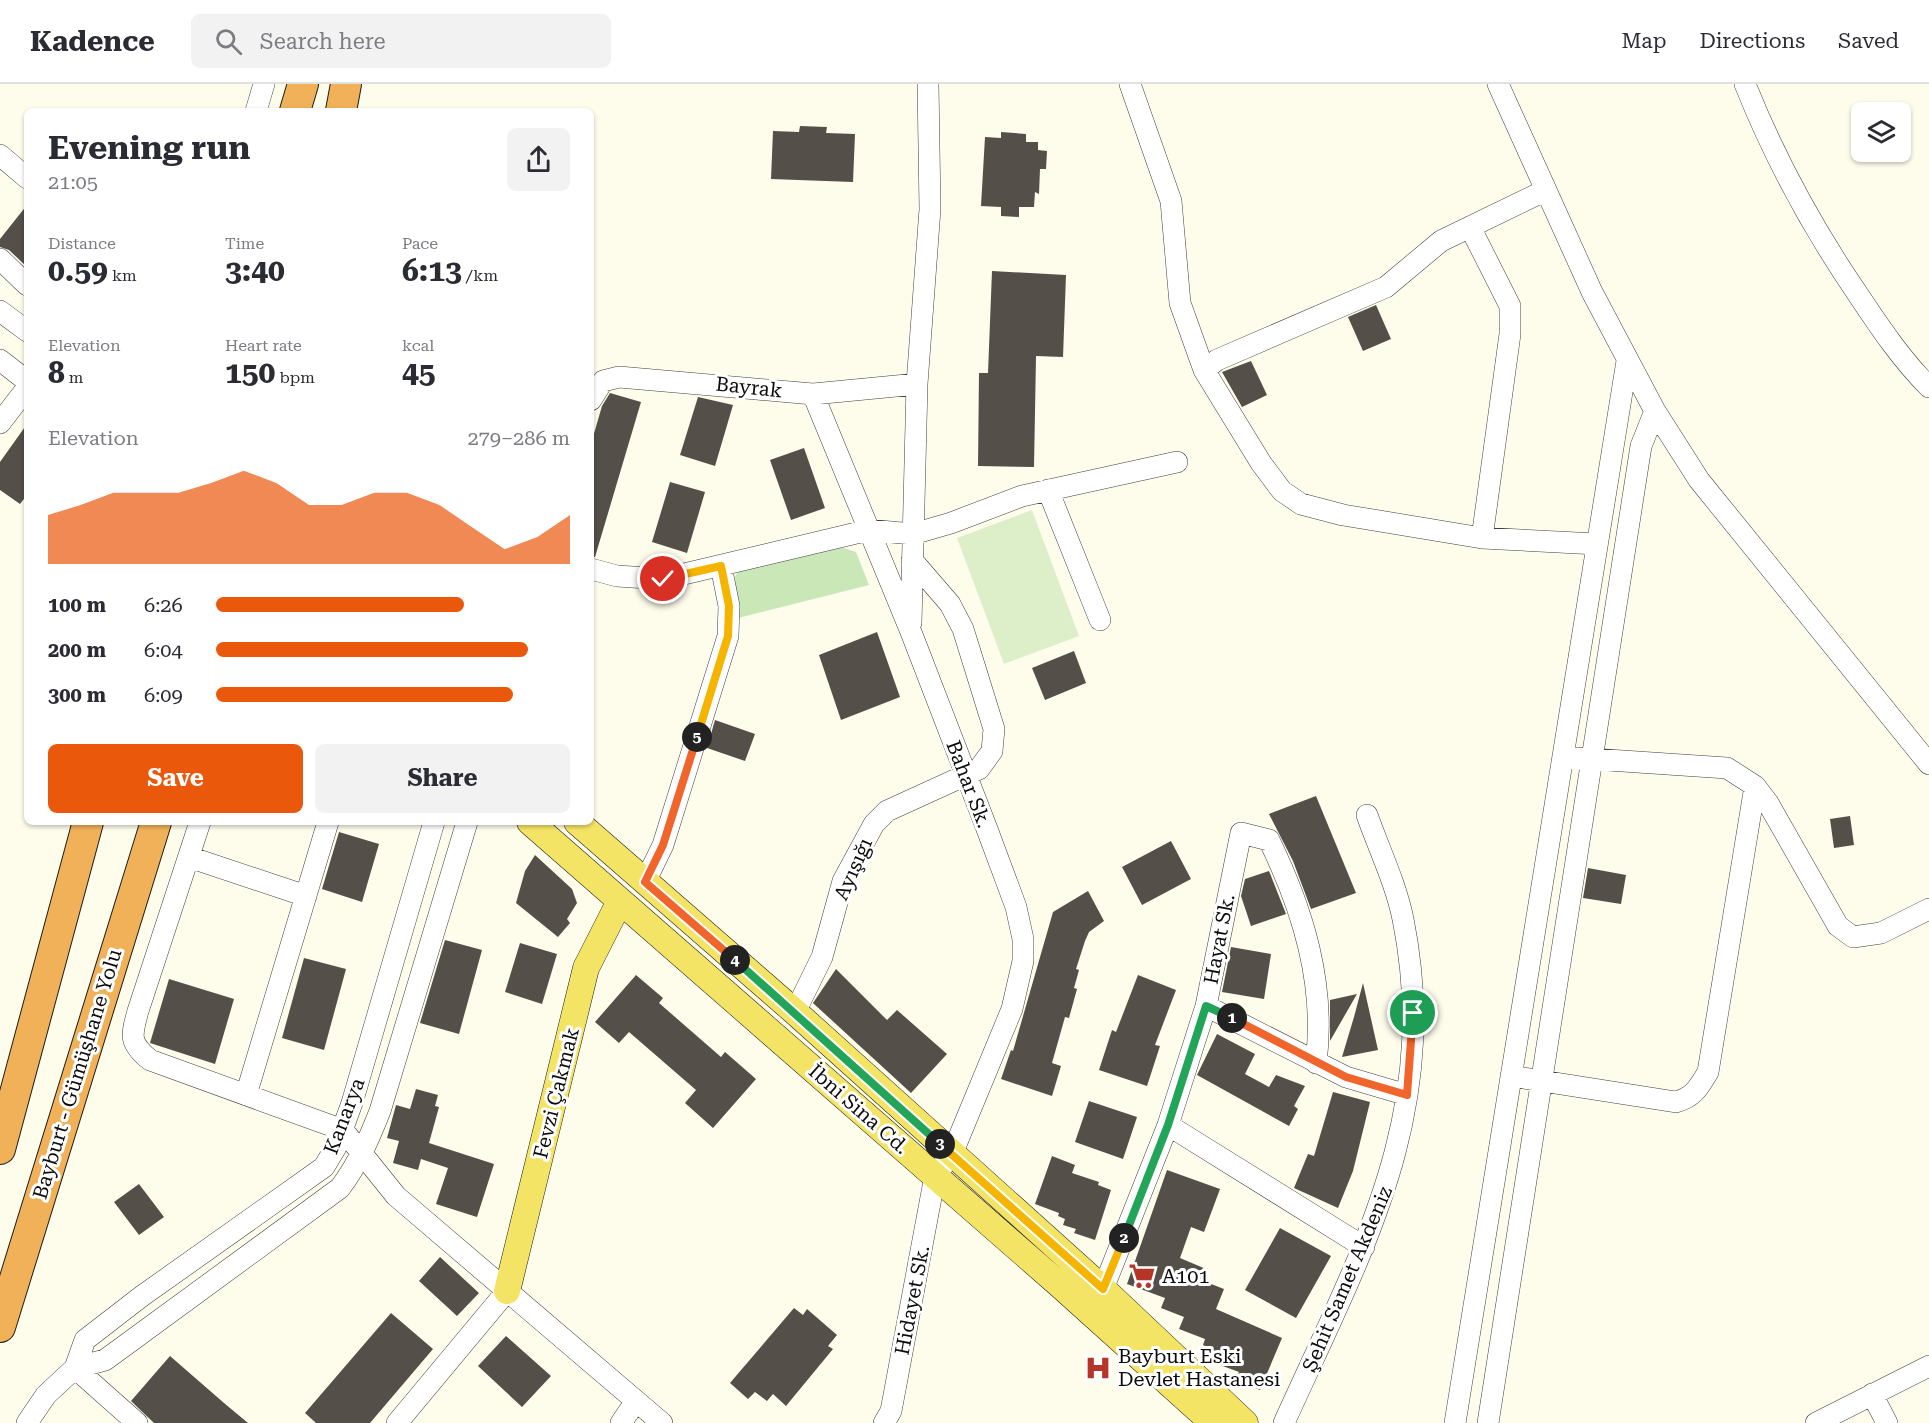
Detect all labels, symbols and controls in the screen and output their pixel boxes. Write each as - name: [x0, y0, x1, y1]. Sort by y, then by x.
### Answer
- search box: [191, 14, 611, 68]
- text: Kadence: [30, 25, 155, 58]
- icon: search: [212, 25, 245, 58]
- text: Search here: [260, 29, 386, 54]
- text: Map: [1622, 29, 1666, 53]
- text: Directions: [1699, 29, 1805, 53]
- text: Saved: [1838, 29, 1899, 53]
- map controls: [1851, 102, 1911, 162]
- button: layers: [1851, 102, 1911, 162]
- text: Evening run: [48, 128, 250, 167]
- button: share: [507, 128, 570, 191]
- text: 21:05: [48, 170, 98, 194]
- text: Distance: [48, 234, 116, 253]
- text: Time: [225, 234, 264, 253]
- text: Pace: [402, 234, 438, 253]
- text: 0.59: [48, 253, 108, 288]
- text: 3:40: [225, 253, 285, 288]
- text: 6:13: [402, 253, 462, 288]
- text: km: [108, 266, 137, 285]
- text: /km: [462, 266, 498, 285]
- text: Elevation: [48, 336, 121, 355]
- text: Heart rate: [225, 336, 302, 355]
- text: kcal: [402, 336, 434, 355]
- text: 8: [48, 355, 65, 390]
- text: 150: [225, 355, 275, 390]
- text: 45: [402, 355, 436, 390]
- text: m: [65, 368, 83, 387]
- text: bpm: [275, 368, 315, 387]
- street label: Bayrak: [714, 372, 784, 402]
- text: Elevation: [48, 426, 139, 450]
- text: 279–286 m: [467, 426, 570, 450]
- pin: [637, 553, 688, 604]
- icon: check: [646, 562, 679, 595]
- text: 100 m: [48, 593, 106, 617]
- text: 6:26: [144, 593, 183, 617]
- text: 200 m: [48, 638, 106, 662]
- text: 6:04: [144, 638, 183, 662]
- text: 300 m: [48, 683, 106, 707]
- text: 6:09: [144, 683, 183, 707]
- pin: 5: [682, 722, 712, 752]
- text: 5: [693, 727, 701, 746]
- street label: Bahar Sk.: [941, 737, 997, 831]
- button: Save: [48, 744, 303, 813]
- button: Share: [315, 744, 570, 813]
- street label: Ayışığı: [829, 834, 877, 904]
- street label: Hayat Sk.: [1198, 892, 1240, 986]
- pin: 4: [720, 945, 750, 975]
- street label: Bayburt - Gümüşhane Yolu: [28, 946, 127, 1202]
- text: 4: [731, 950, 739, 969]
- pin: [1387, 987, 1438, 1038]
- icon: arrive: [1396, 996, 1429, 1029]
- pin: 1: [1217, 1003, 1247, 1033]
- text: 1: [1228, 1008, 1236, 1027]
- street label: Fevzi Çakmak: [528, 1025, 584, 1161]
- street label: İbni Sina Cd.: [804, 1059, 914, 1159]
- street label: Kanarya: [319, 1074, 370, 1158]
- pin: 3: [925, 1129, 955, 1159]
- text: 3: [936, 1134, 944, 1153]
- street label: Şehit Samet Akdeniz: [1297, 1183, 1397, 1375]
- pin: 2: [1109, 1223, 1139, 1253]
- text: 2: [1120, 1228, 1128, 1247]
- street label: Hidayet Sk.: [890, 1243, 934, 1357]
- supermarket icon: A101: [1127, 1261, 1157, 1291]
- place label: A101: [1162, 1264, 1210, 1288]
- place label: Bayburt Eski Devlet Hastanesi: [1118, 1344, 1280, 1391]
- hospital icon: Bayburt Eski Devlet Hastanesi: [1083, 1353, 1113, 1383]

